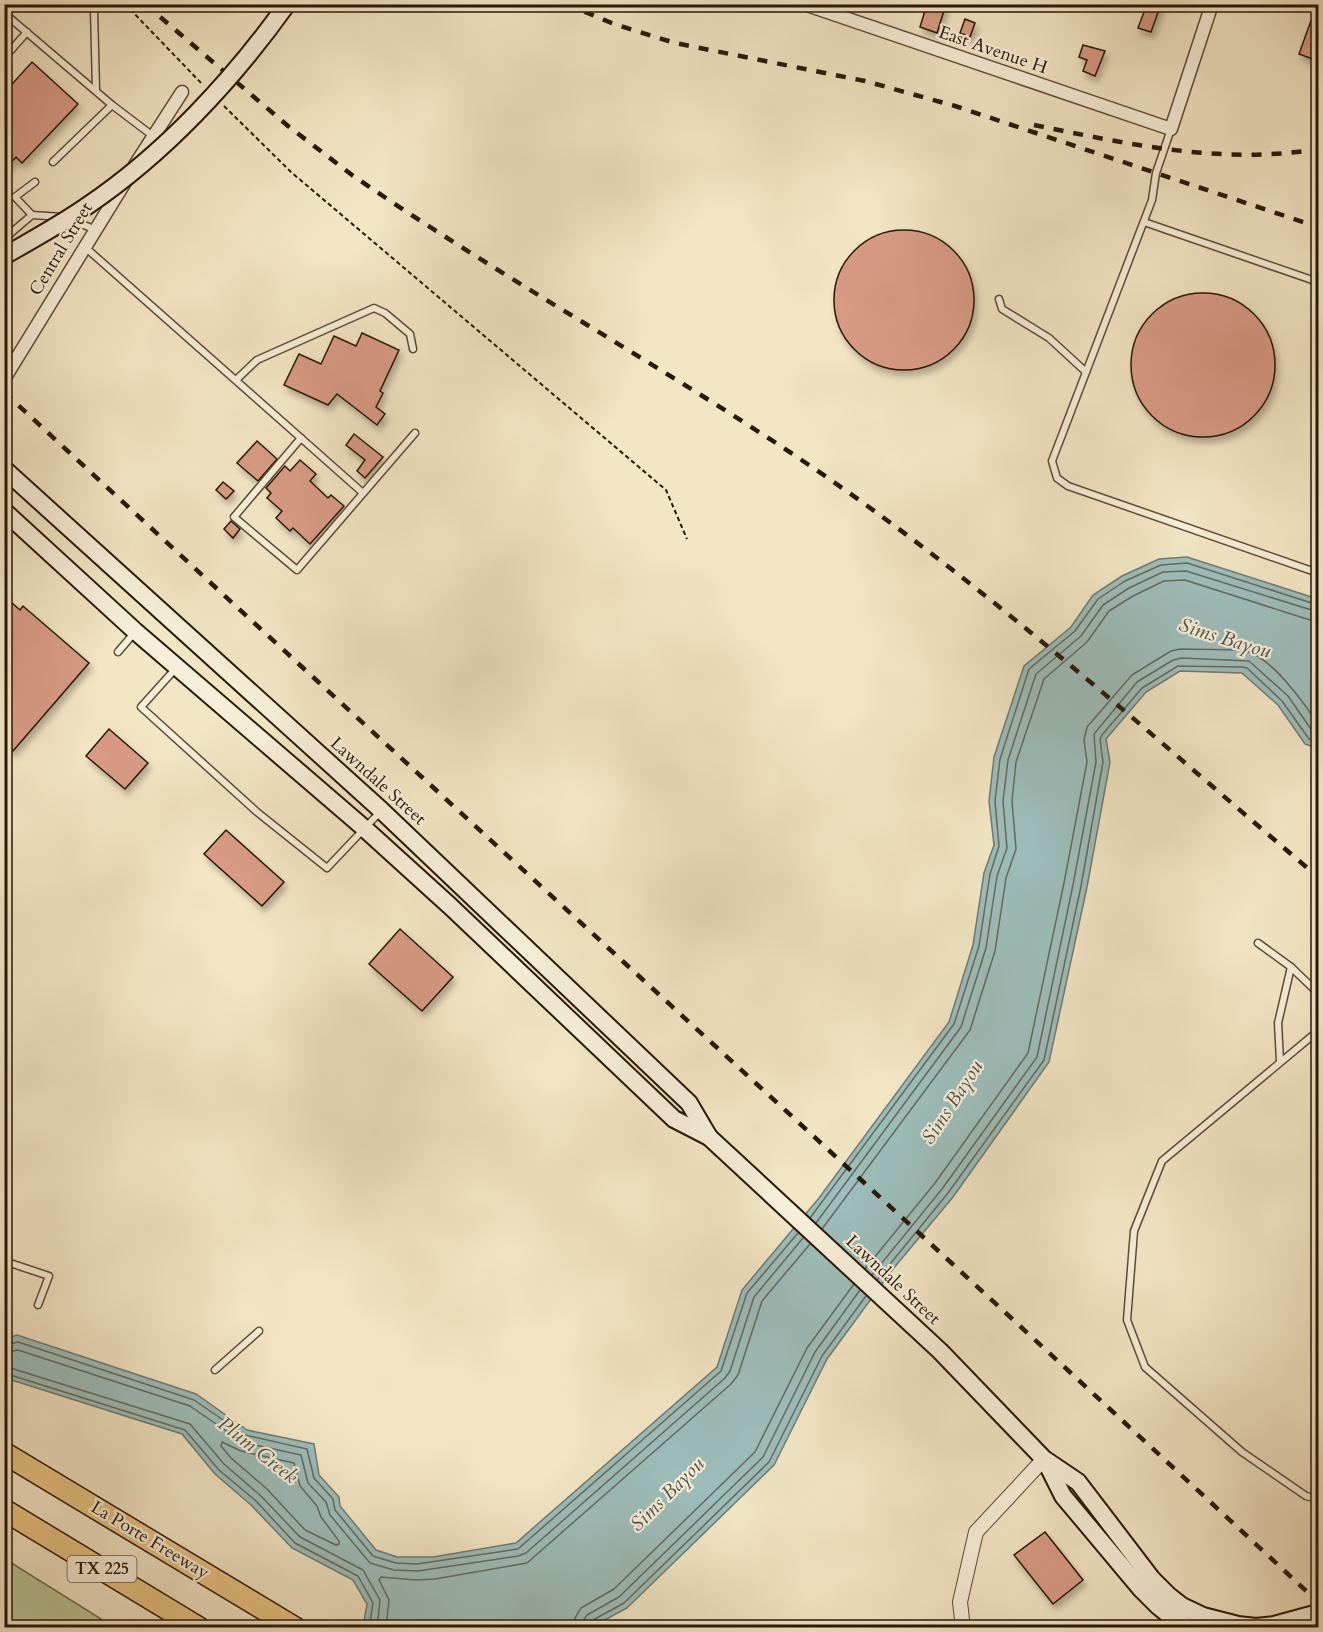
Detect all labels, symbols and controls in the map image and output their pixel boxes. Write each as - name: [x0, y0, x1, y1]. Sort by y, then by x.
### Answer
- street label: East Avenue H: [935, 20, 1051, 80]
- street label: Central Street: [23, 197, 99, 300]
- water label: Sims Bayou: [1176, 611, 1274, 665]
- street label: Lawndale Street: [324, 731, 432, 831]
- water label: Sims Bayou: [915, 1055, 989, 1149]
- street label: Lawndale Street: [840, 1229, 946, 1331]
- water label: Plum Creek: [212, 1410, 304, 1490]
- water label: Sims Bayou: [624, 1451, 710, 1537]
- street label: La Porte Freeway: [86, 1495, 214, 1585]
- road number: TX 225: [68, 1556, 136, 1582]

